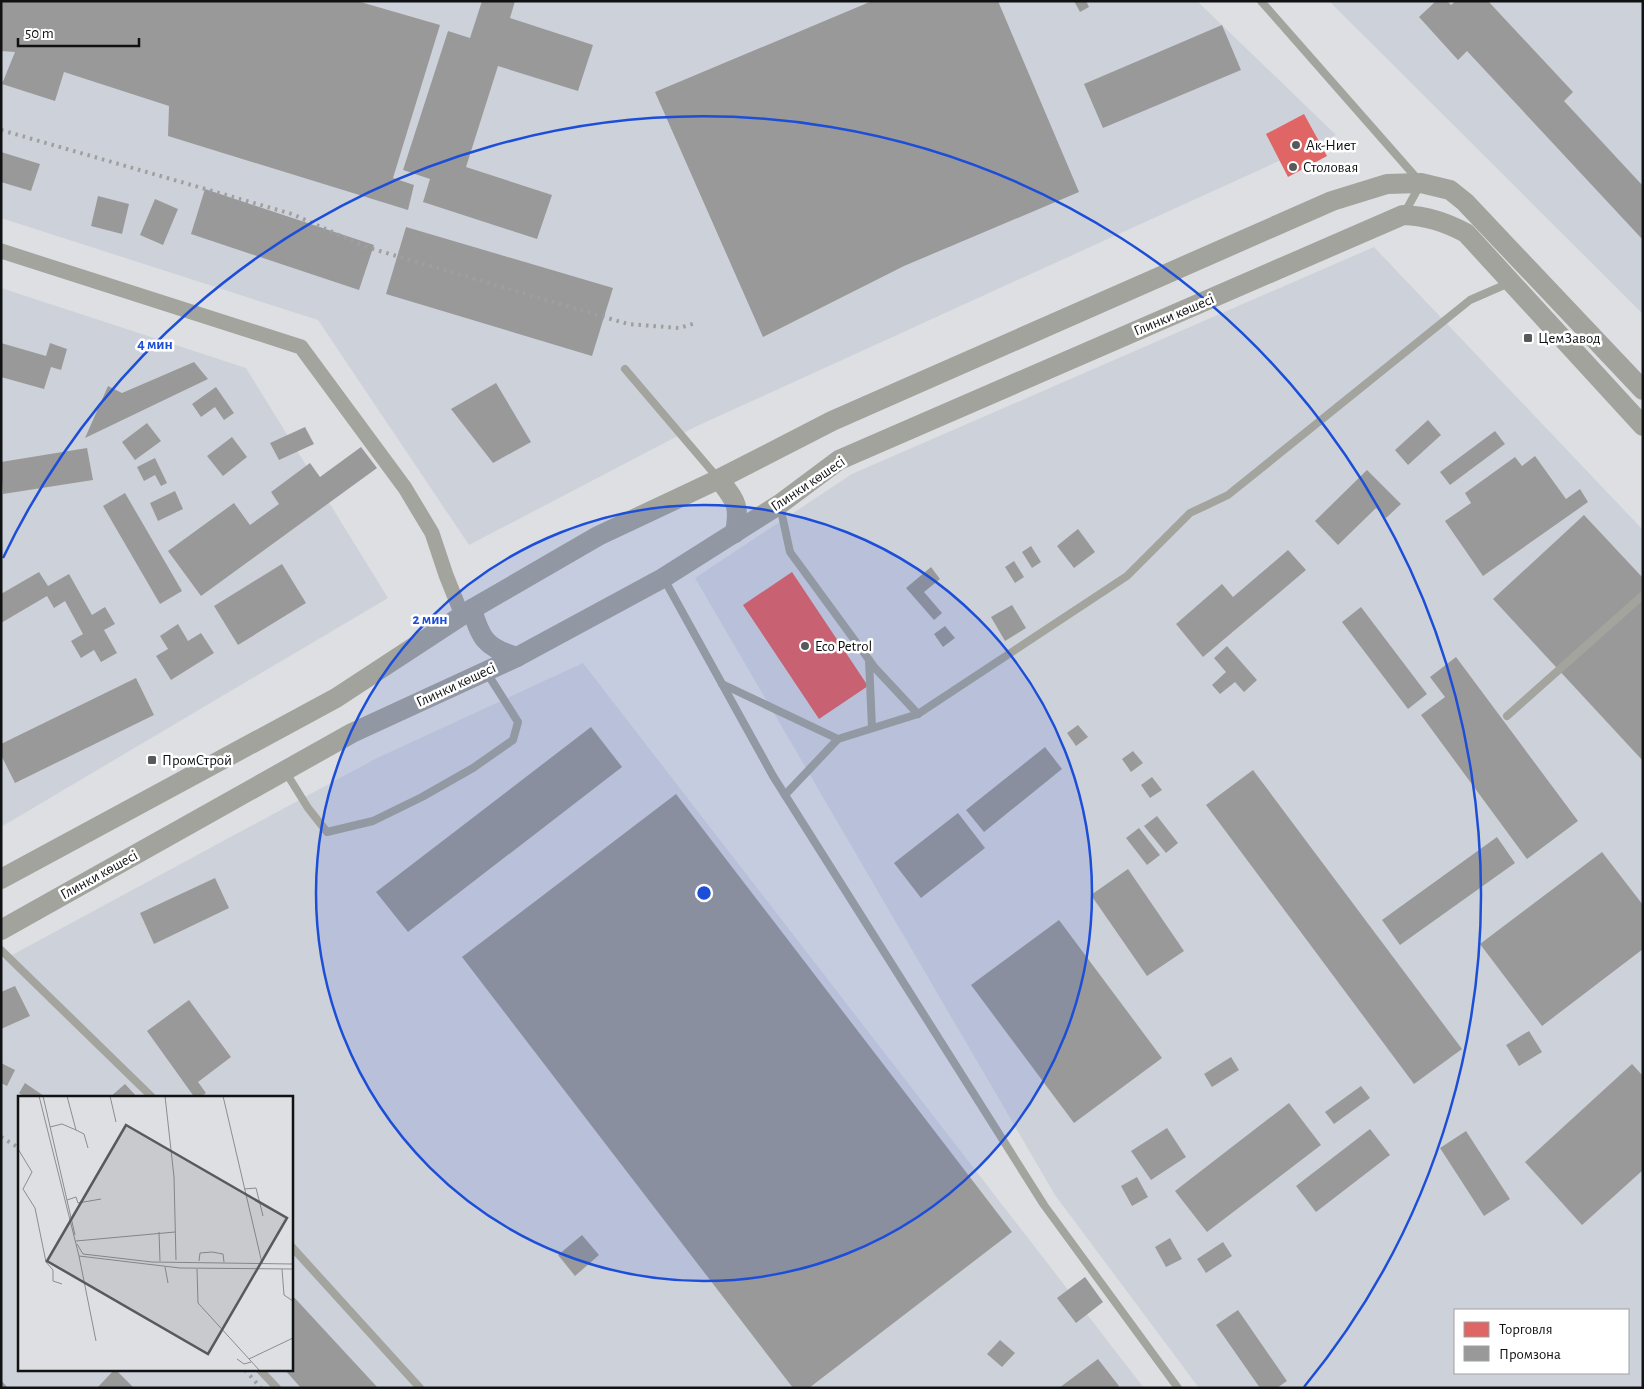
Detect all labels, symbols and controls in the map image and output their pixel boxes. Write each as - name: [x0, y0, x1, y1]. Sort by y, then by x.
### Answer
- scale bar: [18, 15, 139, 47]
- text: 50 m: [25, 26, 54, 41]
- place label: Ак-Ниет: [1306, 138, 1357, 153]
- marker: Ак-Ниет: [1290, 139, 1302, 151]
- place label: Столовая: [1303, 160, 1358, 175]
- marker: Столовая: [1287, 161, 1299, 173]
- street label: Глинки көшесі: [1132, 291, 1216, 339]
- place label: ЦемЗавод: [1538, 331, 1601, 346]
- marker: ЦемЗавод: [1522, 332, 1534, 344]
- text: 4 мин: [137, 337, 173, 352]
- street label: Глинки көшесі: [768, 454, 848, 514]
- text: 2 мин: [412, 612, 448, 627]
- place label: Eco Petrol: [815, 639, 872, 654]
- marker: Eco Petrol: [799, 640, 811, 652]
- street label: Глинки көшесі: [414, 660, 498, 710]
- place label: ПромСтрой: [162, 753, 232, 768]
- marker: ПромСтрой: [146, 754, 158, 766]
- street label: Глинки көшесі: [58, 848, 140, 902]
- centre of rings: [695, 884, 713, 902]
- inset map: [18, 1096, 292, 1372]
- legend: [1454, 1309, 1629, 1374]
- text: Торговля: [1499, 1322, 1553, 1337]
- text: Промзона: [1499, 1347, 1561, 1362]

